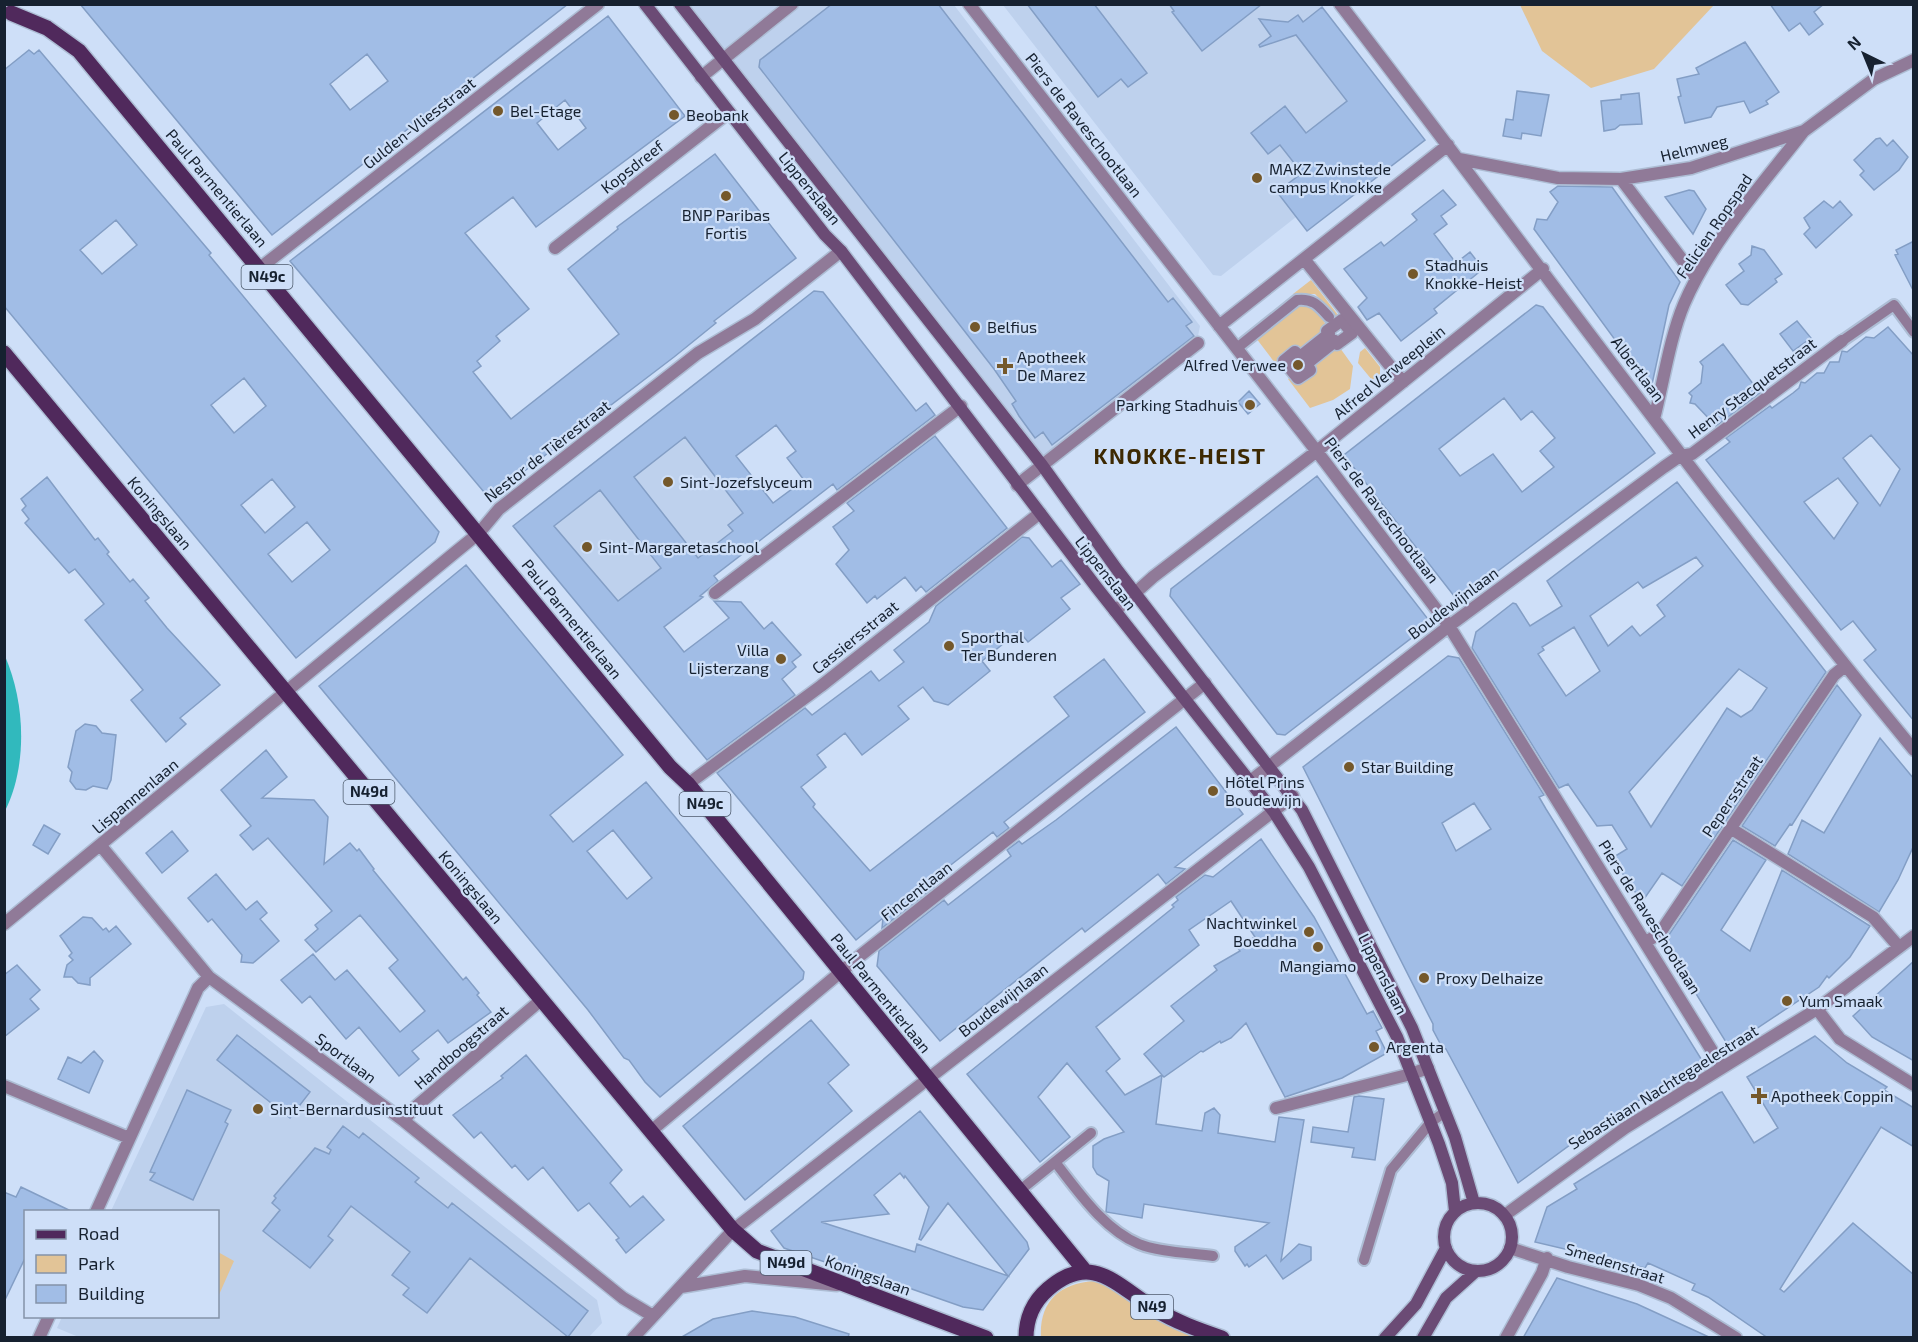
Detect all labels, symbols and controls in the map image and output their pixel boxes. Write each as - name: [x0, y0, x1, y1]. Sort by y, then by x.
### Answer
- north arrow: [1834, 24, 1894, 84]
- text: N: [1843, 32, 1864, 54]
- street label: Piers de Raveschootlaan: [1022, 49, 1147, 201]
- street label: Gulden-Vliesstraat: [359, 73, 479, 172]
- place label: Bel-Etage: [510, 101, 581, 120]
- marker: Bel-Etage: [491, 104, 505, 118]
- place label: Beobank: [686, 105, 749, 124]
- marker: Beobank: [667, 108, 681, 122]
- street label: Paul Parmentierlaan: [162, 125, 272, 251]
- street label: Helmweg: [1658, 130, 1730, 165]
- street label: Kopsdreef: [597, 136, 668, 197]
- street label: Lippenslaan: [775, 147, 846, 228]
- place label: MAKZ Zwinstede campus Knokke: [1269, 159, 1391, 196]
- street label: Felicien Ropspad: [1671, 170, 1756, 282]
- marker: MAKZ Zwinstede campus Knokke: [1250, 171, 1264, 185]
- marker: BNP Paribas Fortis: [719, 189, 733, 203]
- place label: BNP Paribas Fortis: [682, 205, 770, 242]
- place label: Stadhuis Knokke-Heist: [1425, 255, 1522, 292]
- road number: N49c: [242, 265, 292, 289]
- marker: Stadhuis Knokke-Heist: [1406, 267, 1420, 281]
- place label: Belfius: [987, 317, 1037, 336]
- marker: Belfius: [968, 320, 982, 334]
- street label: Alfred Verweeplein: [1329, 321, 1448, 422]
- street label: Albertlaan: [1608, 332, 1669, 405]
- street label: Henry Stacquetstraat: [1684, 333, 1819, 442]
- place label: Apotheek De Marez: [1017, 347, 1086, 384]
- place label: Alfred Verwee: [1184, 355, 1286, 374]
- marker: Alfred Verwee: [1291, 358, 1305, 372]
- marker: Apotheek De Marez: [998, 359, 1012, 373]
- street label: Nestor de Tièrestraat: [480, 395, 614, 506]
- place label: Parking Stadhuis: [1116, 395, 1238, 414]
- marker: Parking Stadhuis: [1243, 398, 1257, 412]
- street label: Piers de Raveschootlaan: [1321, 433, 1444, 587]
- district label: KNOKKE-HEIST: [1094, 442, 1266, 468]
- street label: Koningslaan: [124, 472, 196, 553]
- place label: Sint-Jozefslyceum: [680, 472, 813, 491]
- marker: Sint-Jozefslyceum: [661, 475, 675, 489]
- street label: Lippenslaan: [1072, 532, 1141, 613]
- place label: Sint-Margaretaschool: [599, 537, 759, 556]
- marker: Sint-Margaretaschool: [580, 540, 594, 554]
- street label: Paul Parmentierlaan: [518, 555, 626, 682]
- street label: Boudewijnlaan: [1404, 563, 1502, 643]
- street label: Cassiersstraat: [808, 596, 902, 677]
- place label: Sporthal Ter Bunderen: [961, 627, 1057, 664]
- marker: Sporthal Ter Bunderen: [942, 639, 956, 653]
- place label: Villa Lijsterzang: [688, 640, 769, 678]
- marker: Villa Lijsterzang: [774, 652, 788, 666]
- street label: Pepersstraat: [1697, 751, 1766, 840]
- street label: Lispannenlaan: [88, 754, 182, 837]
- place label: Star Building: [1361, 757, 1454, 776]
- marker: Star Building: [1342, 760, 1356, 774]
- place label: Hôtel Prins Boudewijn: [1225, 772, 1305, 810]
- road number: N49d: [344, 780, 394, 804]
- marker: Hôtel Prins Boudewijn: [1206, 784, 1220, 798]
- road number: N49c: [680, 792, 730, 816]
- street label: Piers de Raveschootlaan: [1595, 836, 1706, 997]
- street label: Koningslaan: [435, 846, 507, 927]
- street label: Fincentlaan: [876, 857, 955, 924]
- place label: Nachtwinkel Boeddha: [1206, 913, 1297, 950]
- marker: Nachtwinkel Boeddha: [1302, 925, 1316, 939]
- street label: Paul Parmentierlaan: [827, 929, 935, 1056]
- street label: Lippenslaan: [1355, 930, 1412, 1017]
- marker: Mangiamo: [1311, 940, 1325, 954]
- place label: Mangiamo: [1280, 956, 1356, 975]
- street label: Boudewijnlaan: [954, 959, 1052, 1041]
- place label: Proxy Delhaize: [1436, 968, 1543, 987]
- marker: Proxy Delhaize: [1417, 971, 1431, 985]
- place label: Yum Smaak: [1799, 991, 1883, 1010]
- marker: Yum Smaak: [1780, 994, 1794, 1008]
- street label: Handboogstraat: [410, 1001, 512, 1093]
- street label: Sebastiaan Nachtegaelestraat: [1564, 1020, 1761, 1153]
- street label: Sportlaan: [312, 1029, 381, 1087]
- place label: Argenta: [1386, 1037, 1444, 1056]
- marker: Argenta: [1367, 1040, 1381, 1054]
- place label: Apotheek Coppin: [1771, 1086, 1893, 1105]
- marker: Apotheek Coppin: [1752, 1089, 1766, 1103]
- place label: Sint-Bernardusinstituut: [270, 1099, 443, 1118]
- marker: Sint-Bernardusinstituut: [251, 1102, 265, 1116]
- legend: [24, 1210, 219, 1318]
- text: Road: [78, 1222, 119, 1244]
- street label: Smedenstraat: [1563, 1238, 1667, 1287]
- street label: Koningslaan: [823, 1250, 914, 1299]
- road number: N49d: [760, 1251, 812, 1275]
- text: Park: [78, 1252, 115, 1274]
- text: Building: [78, 1282, 145, 1304]
- road number: N49: [1131, 1295, 1173, 1319]

